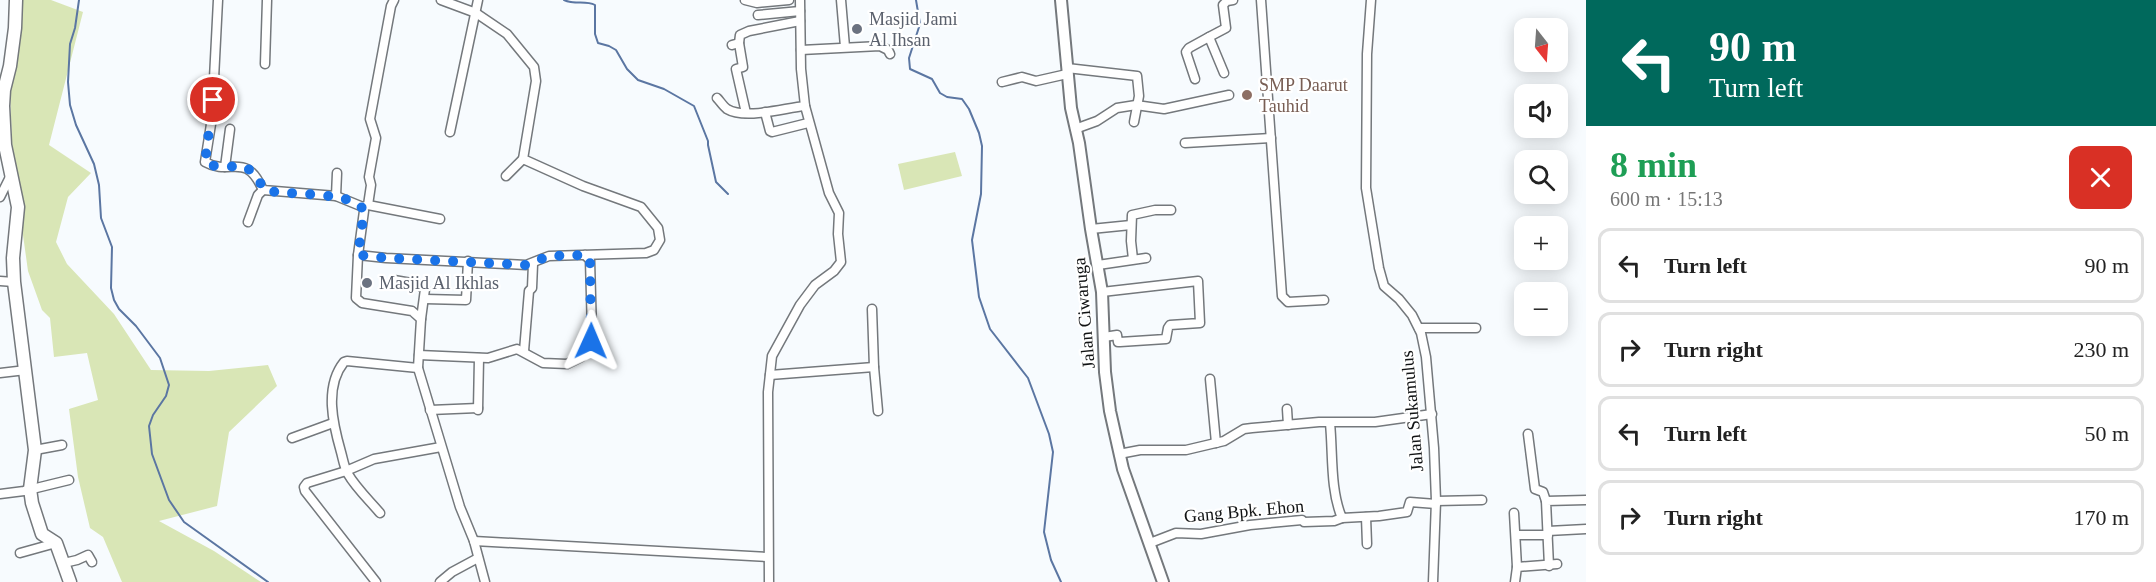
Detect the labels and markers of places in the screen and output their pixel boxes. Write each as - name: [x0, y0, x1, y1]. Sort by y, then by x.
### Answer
- place label: Masjid Jami Al Ihsan: [869, 9, 958, 50]
- marker: Masjid Jami Al Ihsan: [850, 22, 864, 36]
- pin: [187, 74, 238, 125]
- place label: SMP Daarut Tauhid: [1259, 75, 1348, 116]
- marker: SMP Daarut Tauhid: [1240, 88, 1254, 102]
- place label: Masjid Al Ikhlas: [379, 273, 499, 293]
- marker: Masjid Al Ikhlas: [360, 276, 374, 290]

